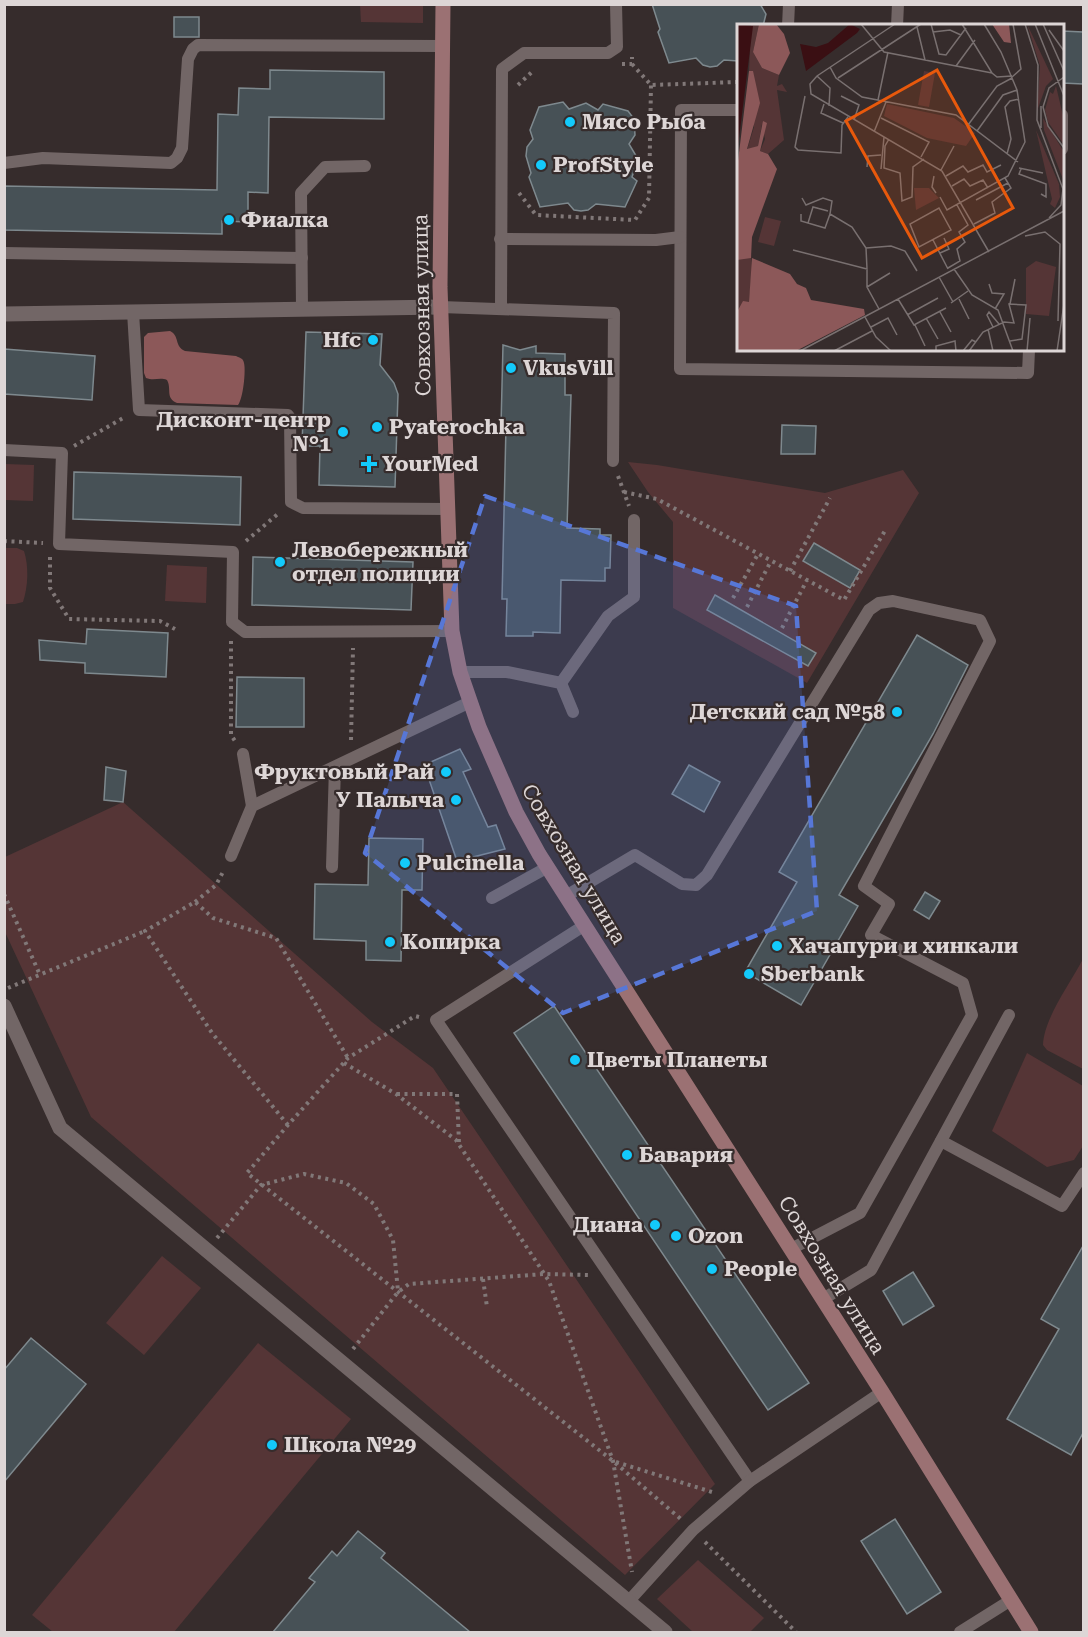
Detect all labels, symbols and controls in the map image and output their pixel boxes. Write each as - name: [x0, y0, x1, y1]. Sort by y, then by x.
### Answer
- inset map: [737, 24, 1064, 351]
- place label: Мясо Рыба: [582, 110, 706, 134]
- marker: Мясо Рыба: [563, 115, 577, 129]
- place label: ProfStyle: [553, 153, 654, 177]
- marker: ProfStyle: [534, 158, 548, 172]
- place label: Фиалка: [241, 208, 329, 232]
- marker: Фиалка: [222, 213, 236, 227]
- street label: Совхозная улица: [408, 213, 436, 396]
- place label: Hfc: [323, 328, 361, 352]
- marker: Hfc: [366, 333, 380, 347]
- place label: VkusVill: [523, 356, 613, 380]
- marker: VkusVill: [504, 361, 518, 375]
- place label: Дисконт-центр N°1: [156, 408, 331, 456]
- place label: Pyaterochka: [389, 415, 525, 439]
- marker: Pyaterochka: [370, 420, 384, 434]
- marker: Дисконт-центр N°1: [336, 425, 350, 439]
- place label: YourMed: [382, 452, 478, 476]
- marker: YourMed: [360, 455, 378, 473]
- place label: Левобережный отдел полиции: [292, 538, 468, 586]
- marker: Левобережный отдел полиции: [273, 555, 287, 569]
- place label: Детский сад №58: [690, 700, 885, 724]
- marker: Детский сад №58: [890, 705, 904, 719]
- place label: Фруктовый Рай: [254, 760, 434, 784]
- marker: Фруктовый Рай: [439, 765, 453, 779]
- street label: Совхозная улица: [517, 780, 632, 949]
- place label: У Палыча: [336, 788, 445, 812]
- marker: У Палыча: [449, 793, 463, 807]
- place label: Pulcinella: [417, 851, 525, 875]
- marker: Pulcinella: [398, 856, 412, 870]
- place label: Копирка: [402, 930, 501, 954]
- place label: Хачапури и хинкали: [789, 934, 1018, 958]
- marker: Копирка: [383, 935, 397, 949]
- marker: Хачапури и хинкали: [770, 939, 784, 953]
- place label: Sberbank: [761, 962, 865, 986]
- marker: Sberbank: [742, 967, 756, 981]
- place label: Цветы Планеты: [587, 1048, 767, 1072]
- marker: Цветы Планеты: [568, 1053, 582, 1067]
- place label: Бавария: [639, 1143, 733, 1167]
- marker: Бавария: [620, 1148, 634, 1162]
- street label: Совхозная улица: [774, 1191, 891, 1359]
- place label: Диана: [573, 1213, 644, 1237]
- marker: Диана: [648, 1218, 662, 1232]
- place label: Ozon: [688, 1224, 743, 1248]
- marker: Ozon: [669, 1229, 683, 1243]
- place label: People: [724, 1257, 797, 1281]
- marker: People: [705, 1262, 719, 1276]
- place label: Школа №29: [284, 1433, 416, 1457]
- marker: Школа №29: [265, 1438, 279, 1452]

